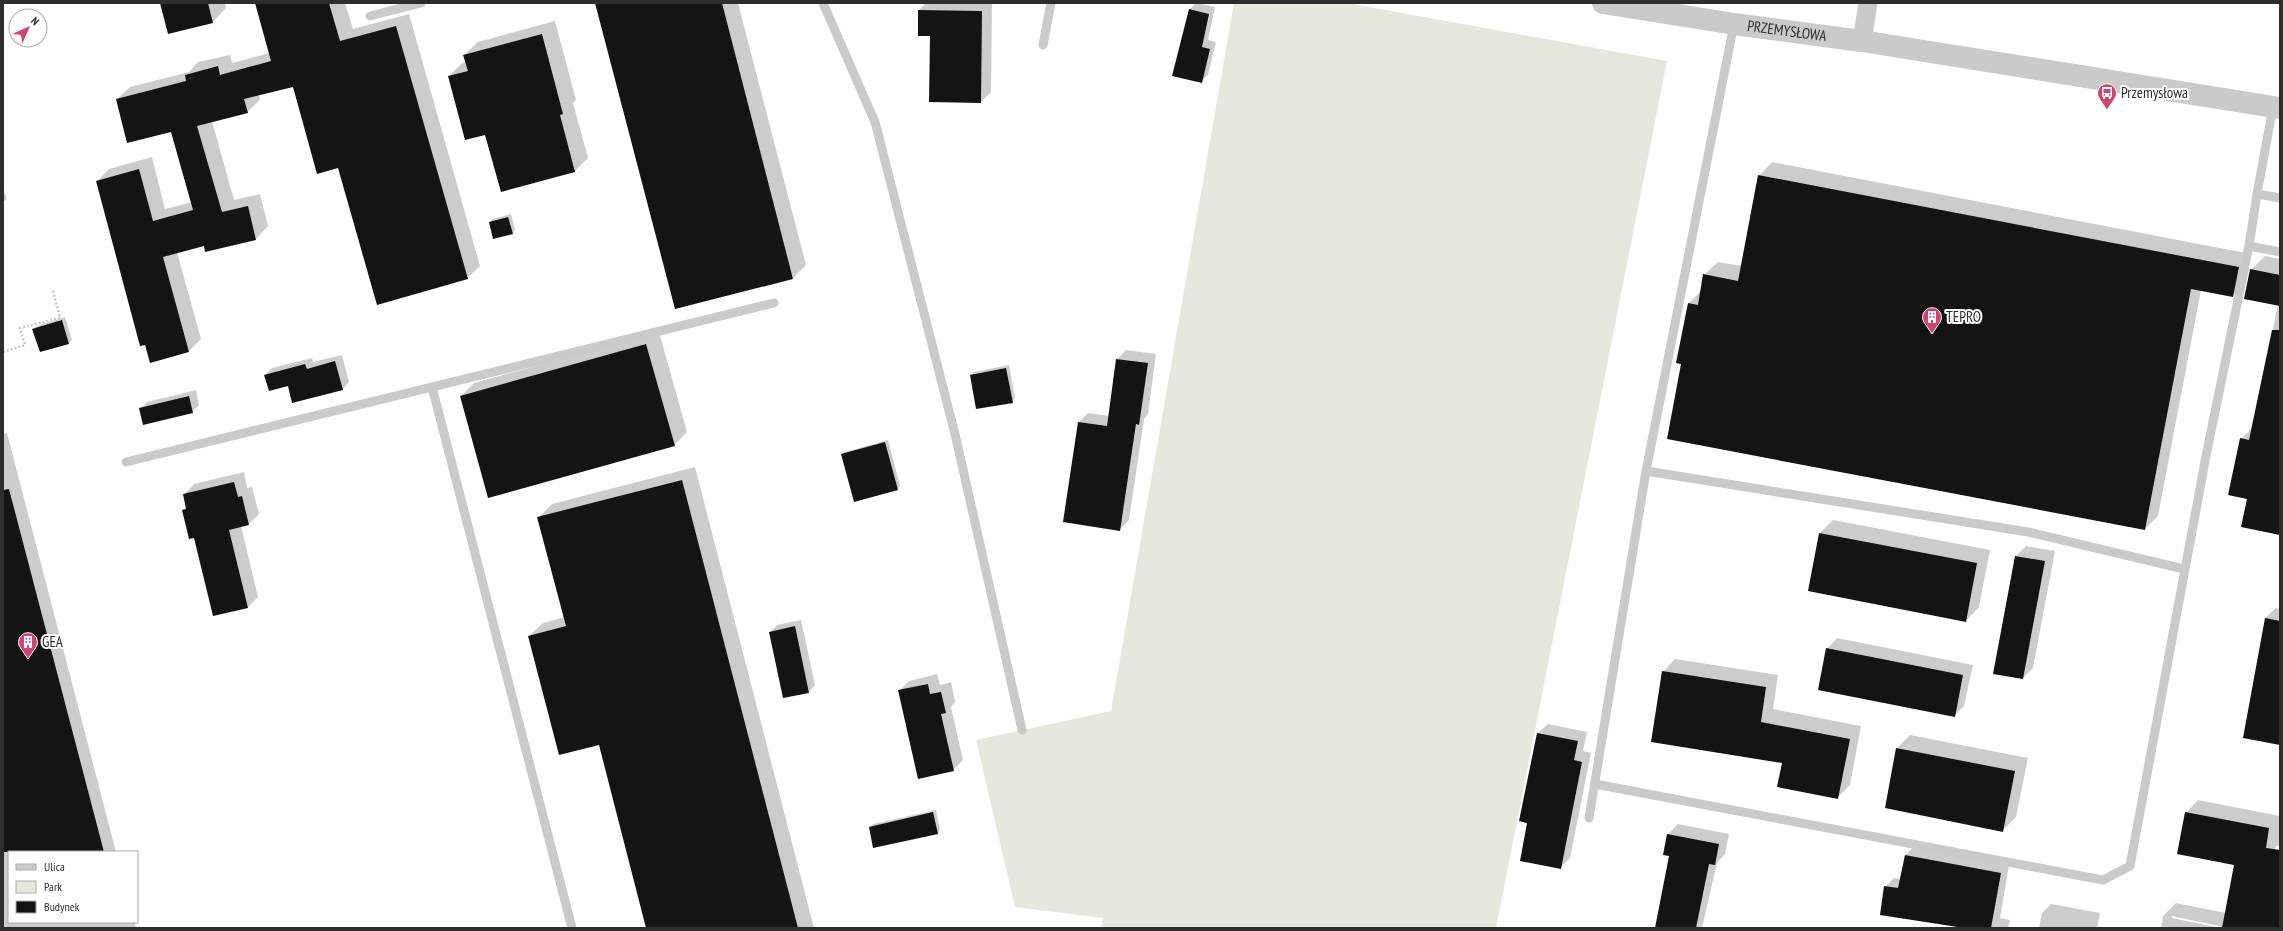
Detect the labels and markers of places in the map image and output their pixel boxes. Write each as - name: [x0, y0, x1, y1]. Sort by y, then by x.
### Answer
- bus stop icon: Przemysłowa: [2096, 82, 2118, 110]
- place label: Przemysłowa: [2121, 83, 2188, 102]
- building icon: TEPRO: [1921, 306, 1943, 334]
- place label: TEPRO: [1946, 307, 1981, 326]
- building icon: GEA: [17, 631, 39, 659]
- place label: GEA: [42, 632, 64, 651]

